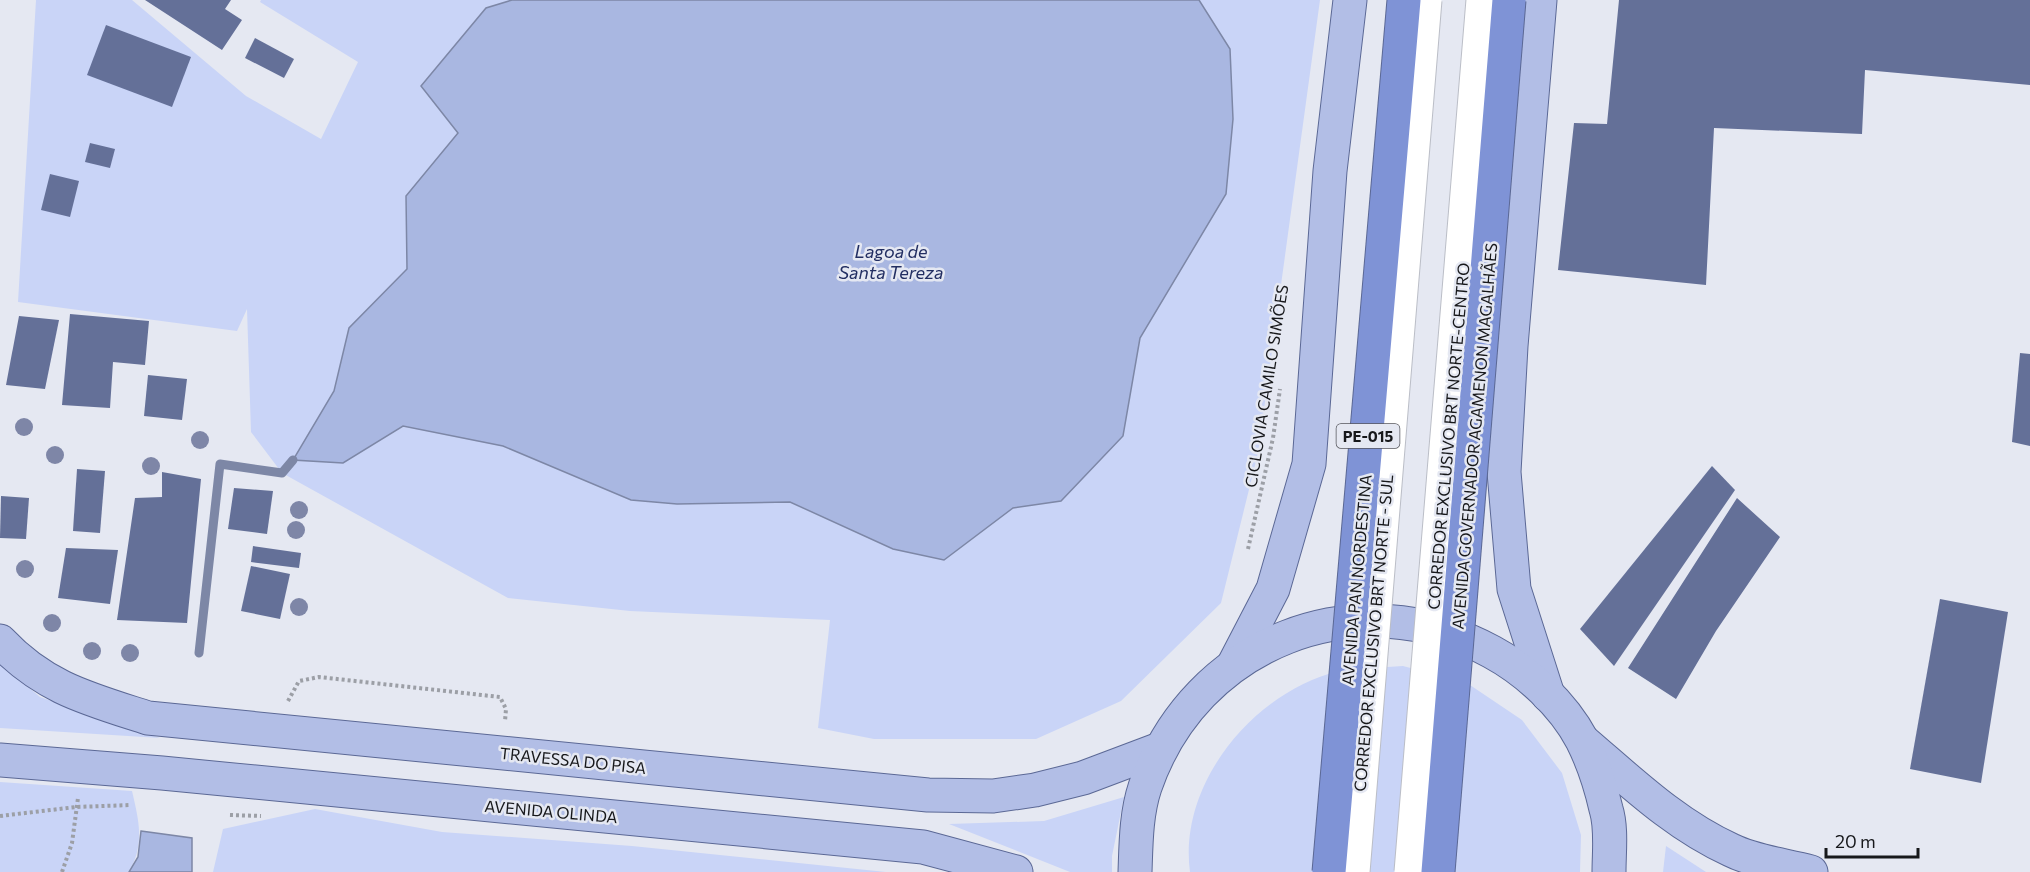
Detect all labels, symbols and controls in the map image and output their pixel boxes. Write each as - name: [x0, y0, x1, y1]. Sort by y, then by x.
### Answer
- water label: Lagoa de Santa Tereza: [839, 240, 943, 283]
- street label: AVENIDA GOVERNADOR AGAMENON MAGALHÃES: [1448, 242, 1500, 630]
- street label: CORREDOR EXCLUSIVO BRT NORTE-CENTRO: [1423, 262, 1473, 610]
- street label: CICLOVIA CAMILO SIMÕES: [1241, 283, 1291, 489]
- road number: PE-015: [1336, 424, 1400, 448]
- street label: AVENIDA PAN NORDESTINA: [1337, 474, 1375, 686]
- street label: CORREDOR EXCLUSIVO BRT NORTE - SUL: [1350, 474, 1396, 792]
- street label: TRAVESSA DO PISA: [499, 743, 647, 777]
- street label: AVENIDA OLINDA: [484, 796, 618, 826]
- scale bar: [1826, 821, 1918, 859]
- text: 20 m: [1835, 830, 1876, 852]

